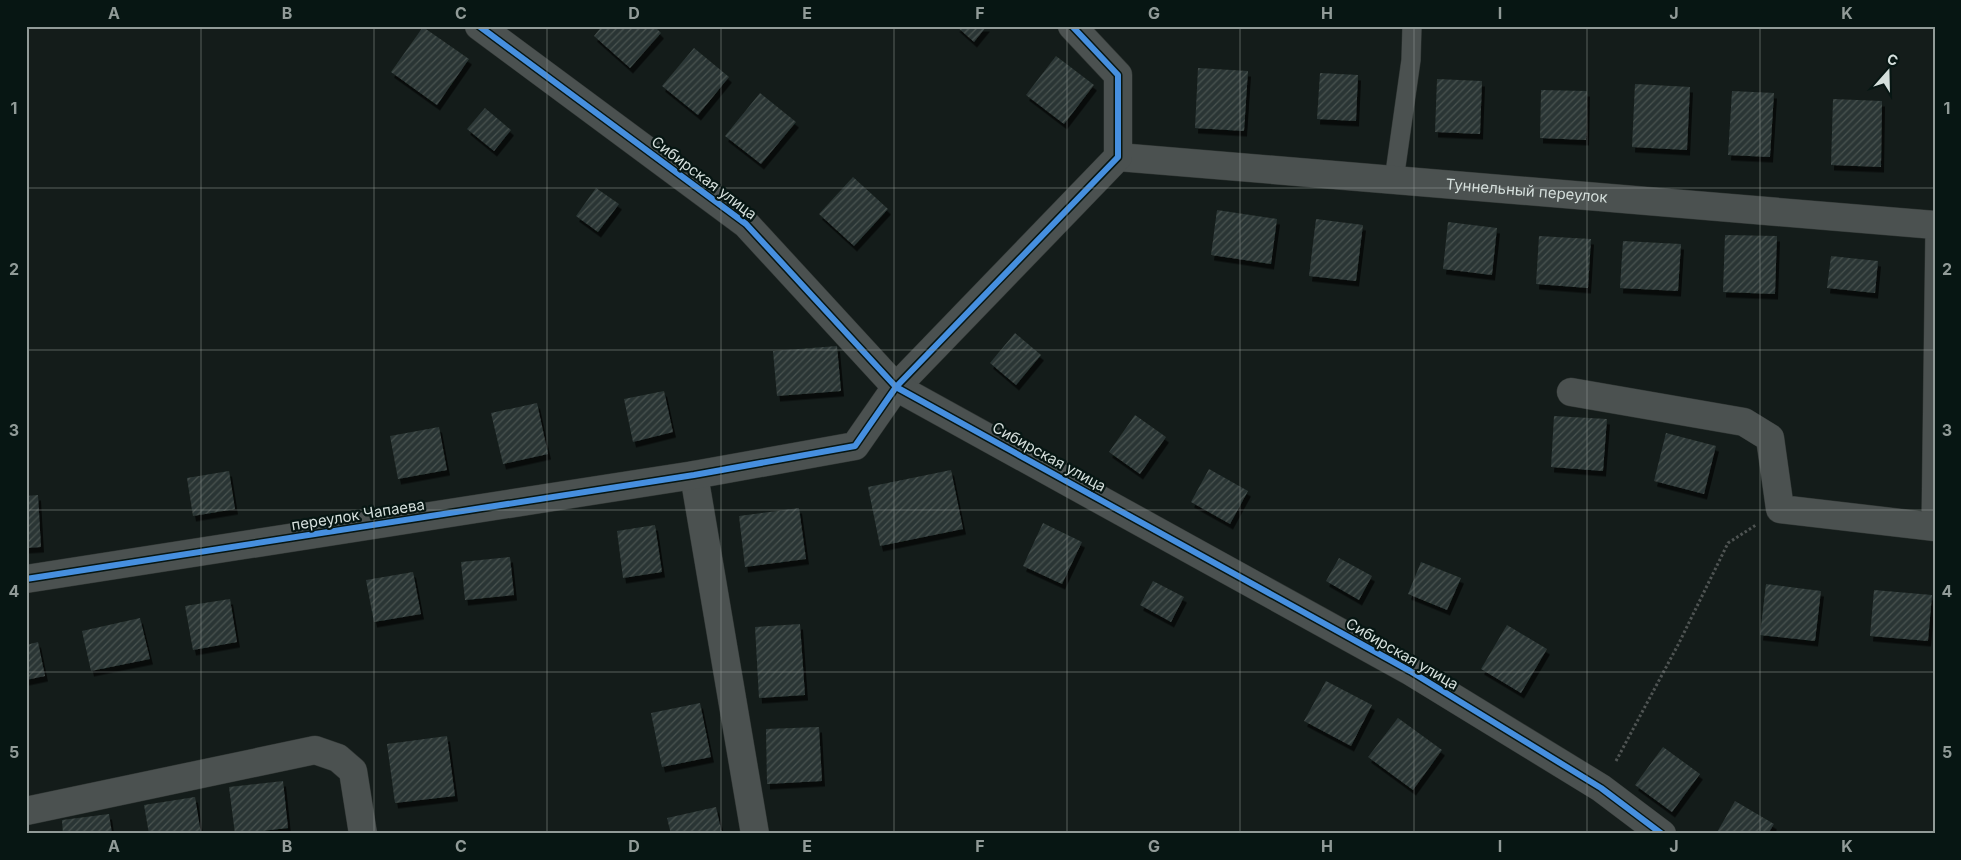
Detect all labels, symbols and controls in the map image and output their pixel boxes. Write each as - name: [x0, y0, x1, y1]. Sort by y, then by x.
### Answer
- text: A: [108, 3, 120, 23]
- text: B: [282, 3, 292, 23]
- text: C: [455, 3, 467, 23]
- text: D: [628, 3, 640, 23]
- text: E: [802, 3, 812, 23]
- text: F: [975, 3, 985, 23]
- text: G: [1148, 3, 1160, 23]
- text: H: [1321, 3, 1333, 23]
- text: I: [1498, 3, 1502, 23]
- text: J: [1669, 3, 1679, 23]
- text: K: [1841, 3, 1853, 23]
- north arrow: [1864, 48, 1914, 98]
- text: С: [1885, 50, 1900, 69]
- text: 1: [11, 98, 17, 118]
- text: 1: [1944, 98, 1950, 118]
- street label: Сибирская улица: [648, 132, 761, 223]
- street label: Туннельный переулок: [1445, 174, 1608, 207]
- text: 2: [9, 259, 19, 279]
- text: 2: [1942, 259, 1952, 279]
- street label: Сибирская улица: [989, 417, 1109, 496]
- text: 3: [9, 420, 19, 440]
- text: 3: [1942, 420, 1952, 440]
- street label: переулок Чапаева: [290, 495, 426, 534]
- text: 4: [9, 581, 20, 601]
- text: 4: [1942, 581, 1953, 601]
- street label: Сибирская улица: [1342, 614, 1462, 694]
- text: 5: [9, 742, 19, 762]
- text: 5: [1942, 742, 1952, 762]
- text: A: [108, 836, 120, 856]
- text: B: [282, 836, 292, 856]
- text: C: [455, 836, 467, 856]
- text: D: [628, 836, 640, 856]
- text: E: [802, 836, 812, 856]
- text: F: [975, 836, 985, 856]
- text: G: [1148, 836, 1160, 856]
- text: H: [1321, 836, 1333, 856]
- text: I: [1498, 836, 1502, 856]
- text: J: [1669, 836, 1679, 856]
- text: K: [1841, 836, 1853, 856]

